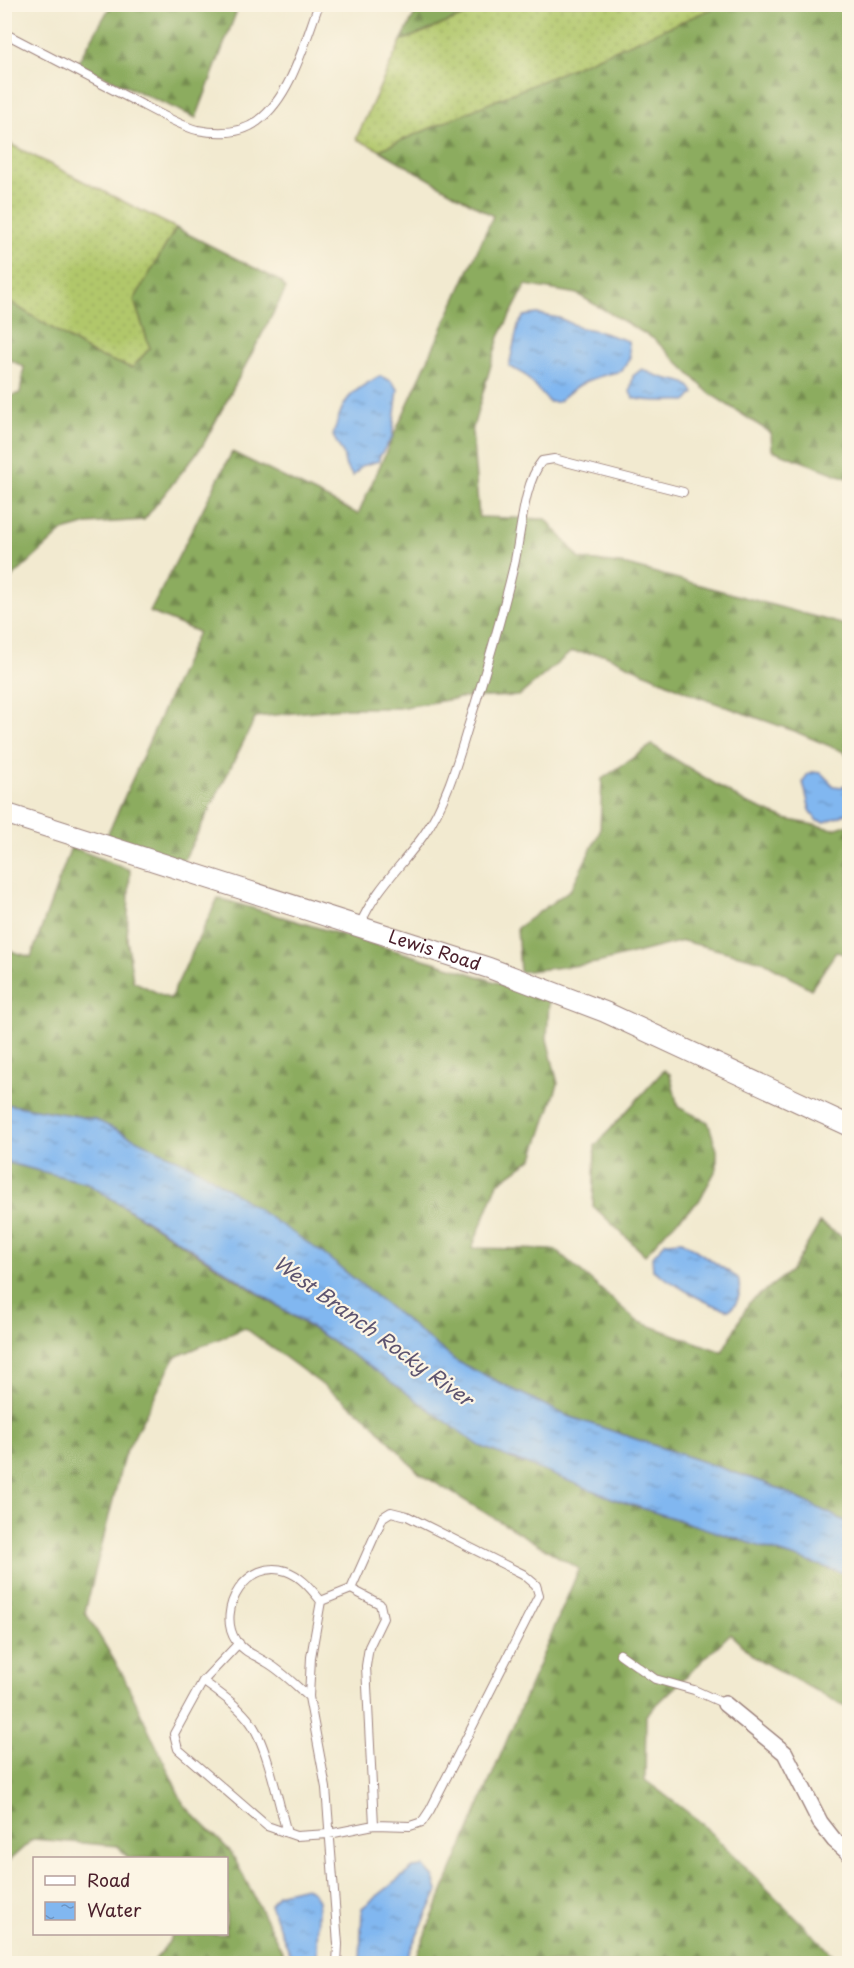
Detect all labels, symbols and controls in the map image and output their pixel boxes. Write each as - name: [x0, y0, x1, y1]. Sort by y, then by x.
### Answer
- street label: Lewis Road: [385, 922, 485, 977]
- water label: West Branch Rocky River: [268, 1247, 482, 1415]
- legend: [33, 1857, 228, 1935]
- text: Road: [87, 1866, 131, 1893]
- text: Water: [87, 1896, 142, 1923]

